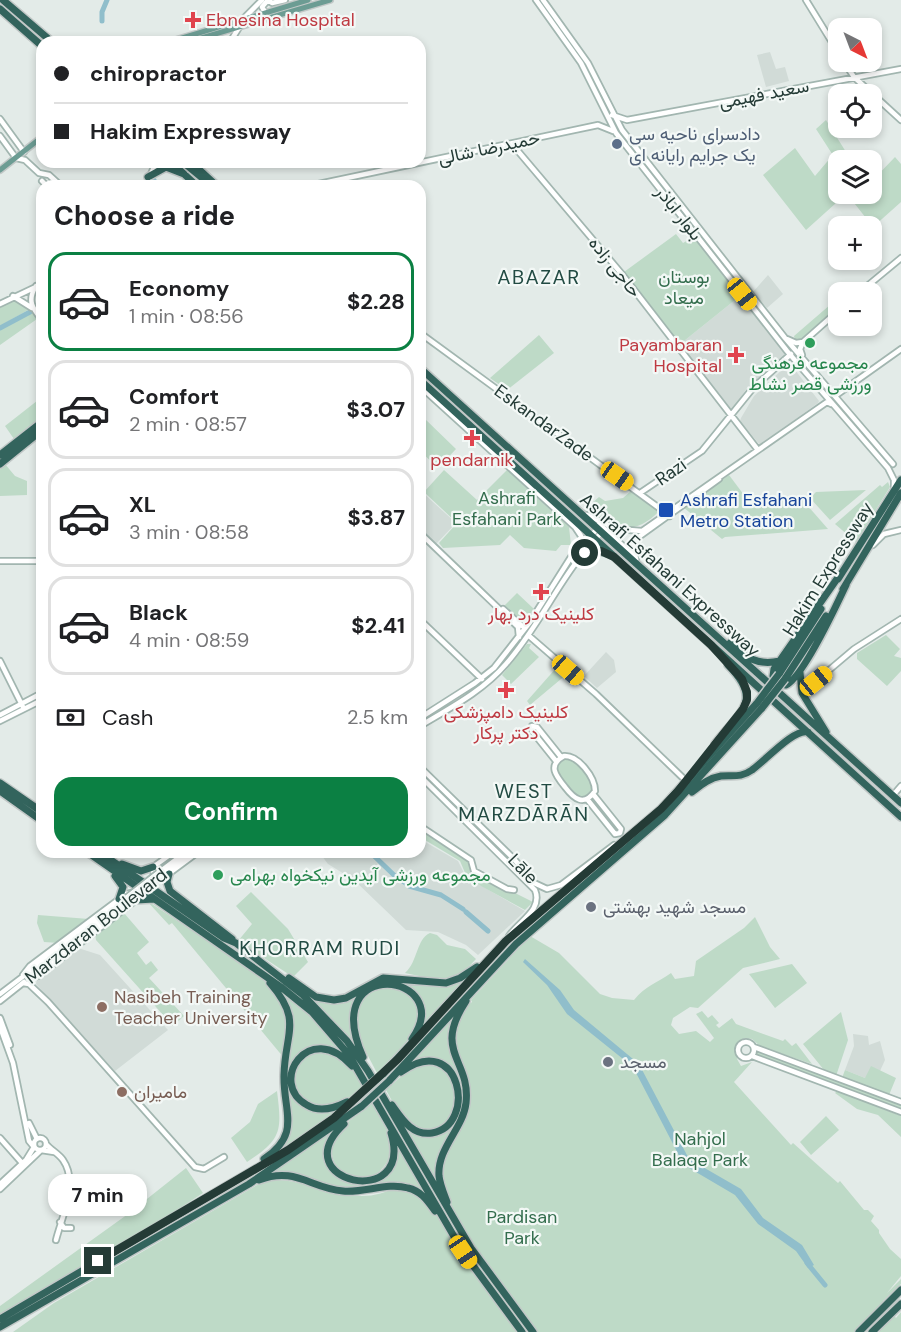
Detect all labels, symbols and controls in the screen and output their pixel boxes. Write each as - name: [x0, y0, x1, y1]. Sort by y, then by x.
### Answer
- place label: Ebnesina Hospital: [206, 8, 355, 32]
- marker: Ebnesina Hospital: [184, 11, 202, 29]
- north arrow: [828, 18, 882, 72]
- map controls: [828, 18, 882, 336]
- text: chiropractor: [90, 59, 226, 88]
- street label: سعید فهیمی: [717, 74, 811, 114]
- button: locate: [828, 84, 882, 138]
- text: Hakim Expressway: [90, 117, 291, 146]
- place label: دادسرای ناحیه سی یک جرایم رایانه ای: [629, 122, 760, 167]
- street label: حمیدرضا شالی: [436, 125, 542, 171]
- marker: دادسرای ناحیه سی یک جرایم رایانه ای: [610, 137, 624, 151]
- button: layers: [828, 150, 882, 204]
- street label: بلوار اباذر: [649, 180, 708, 245]
- text: Choose a ride: [54, 198, 235, 233]
- button: +: [828, 216, 882, 270]
- street label: حاجی زاده: [583, 232, 647, 302]
- district label: ABAZAR: [497, 264, 581, 290]
- park label: بوستان میعاد: [658, 265, 710, 310]
- text: Economy: [129, 274, 229, 303]
- car: [724, 274, 760, 314]
- icon: car: [57, 275, 111, 329]
- button: −: [828, 282, 882, 336]
- text: $2.28: [347, 287, 405, 316]
- text: 1 min · 08:56: [129, 303, 244, 329]
- place label: Payambaran Hospital: [619, 333, 722, 378]
- marker: مجموعه فرهنگی ورزشی قصر نشاط: [803, 336, 817, 350]
- marker: Payambaran Hospital: [727, 346, 745, 364]
- place label: مجموعه فرهنگی ورزشی قصر نشاط: [748, 351, 872, 396]
- street label: EskandarZade: [490, 379, 598, 467]
- text: Comfort: [129, 382, 219, 411]
- icon: car: [57, 383, 111, 437]
- text: $3.07: [347, 395, 405, 424]
- text: 2 min · 08:57: [129, 411, 247, 437]
- marker: pendarnik: [463, 429, 481, 447]
- place label: pendarnik: [430, 448, 514, 472]
- street label: Razi: [651, 453, 691, 491]
- car: [597, 458, 637, 494]
- park label: Ashrafi Esfahani Park: [452, 486, 562, 531]
- street label: Ashrafi Esfahani Expressway: [575, 488, 765, 662]
- place label: Ashrafi Esfahani Metro Station: [680, 488, 812, 533]
- text: XL: [129, 490, 156, 519]
- icon: car: [57, 491, 111, 545]
- street label: Hakim Expressway: [777, 497, 879, 641]
- marker: Ashrafi Esfahani Metro Station: [657, 501, 675, 519]
- text: $3.87: [347, 503, 405, 532]
- text: 3 min · 08:58: [129, 519, 249, 545]
- route start: [571, 539, 598, 566]
- marker: کلینیک درد بهار: [532, 583, 550, 601]
- text: Black: [129, 598, 188, 627]
- icon: car: [57, 599, 111, 653]
- place label: کلینیک درد بهار: [487, 602, 594, 626]
- text: $2.41: [351, 611, 405, 640]
- text: 4 min · 08:59: [129, 627, 249, 653]
- car: [549, 651, 587, 689]
- car: [796, 663, 836, 699]
- marker: کلینیک دامپزشکی دکتر پرکار: [497, 681, 515, 699]
- place label: کلینیک دامپزشکی دکتر پرکار: [444, 700, 568, 745]
- icon: cash: [54, 701, 87, 734]
- text: Cash: [102, 703, 153, 732]
- text: 2.5 km: [347, 704, 408, 730]
- button: Confirm: [54, 777, 408, 846]
- district label: WEST MARZDĀRĀN: [458, 778, 590, 827]
- street label: Lāle: [503, 849, 543, 889]
- street label: Marzdaran Boulevard: [20, 863, 172, 989]
- place label: مجموعه ورزشی آیدین نیکخواه بهرامی: [230, 863, 491, 887]
- marker: مجموعه ورزشی آیدین نیکخواه بهرامی: [211, 868, 225, 882]
- place label: مسجد شهید بهشتی: [603, 895, 746, 919]
- marker: مسجد شهید بهشتی: [584, 900, 598, 914]
- district label: KHORRAM RUDI: [239, 935, 401, 961]
- place label: Nasibeh Training Teacher University: [114, 985, 268, 1030]
- marker: Nasibeh Training Teacher University: [95, 1000, 109, 1014]
- place label: مسجد: [620, 1050, 667, 1074]
- marker: مسجد: [601, 1055, 615, 1069]
- place label: مامیران: [134, 1080, 187, 1104]
- marker: مامیران: [115, 1085, 129, 1099]
- park label: Nahjol Balaqe Park: [652, 1127, 748, 1172]
- callout: 7 min: [48, 1174, 148, 1216]
- text: 7 min: [71, 1182, 124, 1208]
- park label: Pardisan Park: [487, 1205, 557, 1250]
- car: [445, 1232, 481, 1272]
- route end: [84, 1247, 111, 1274]

